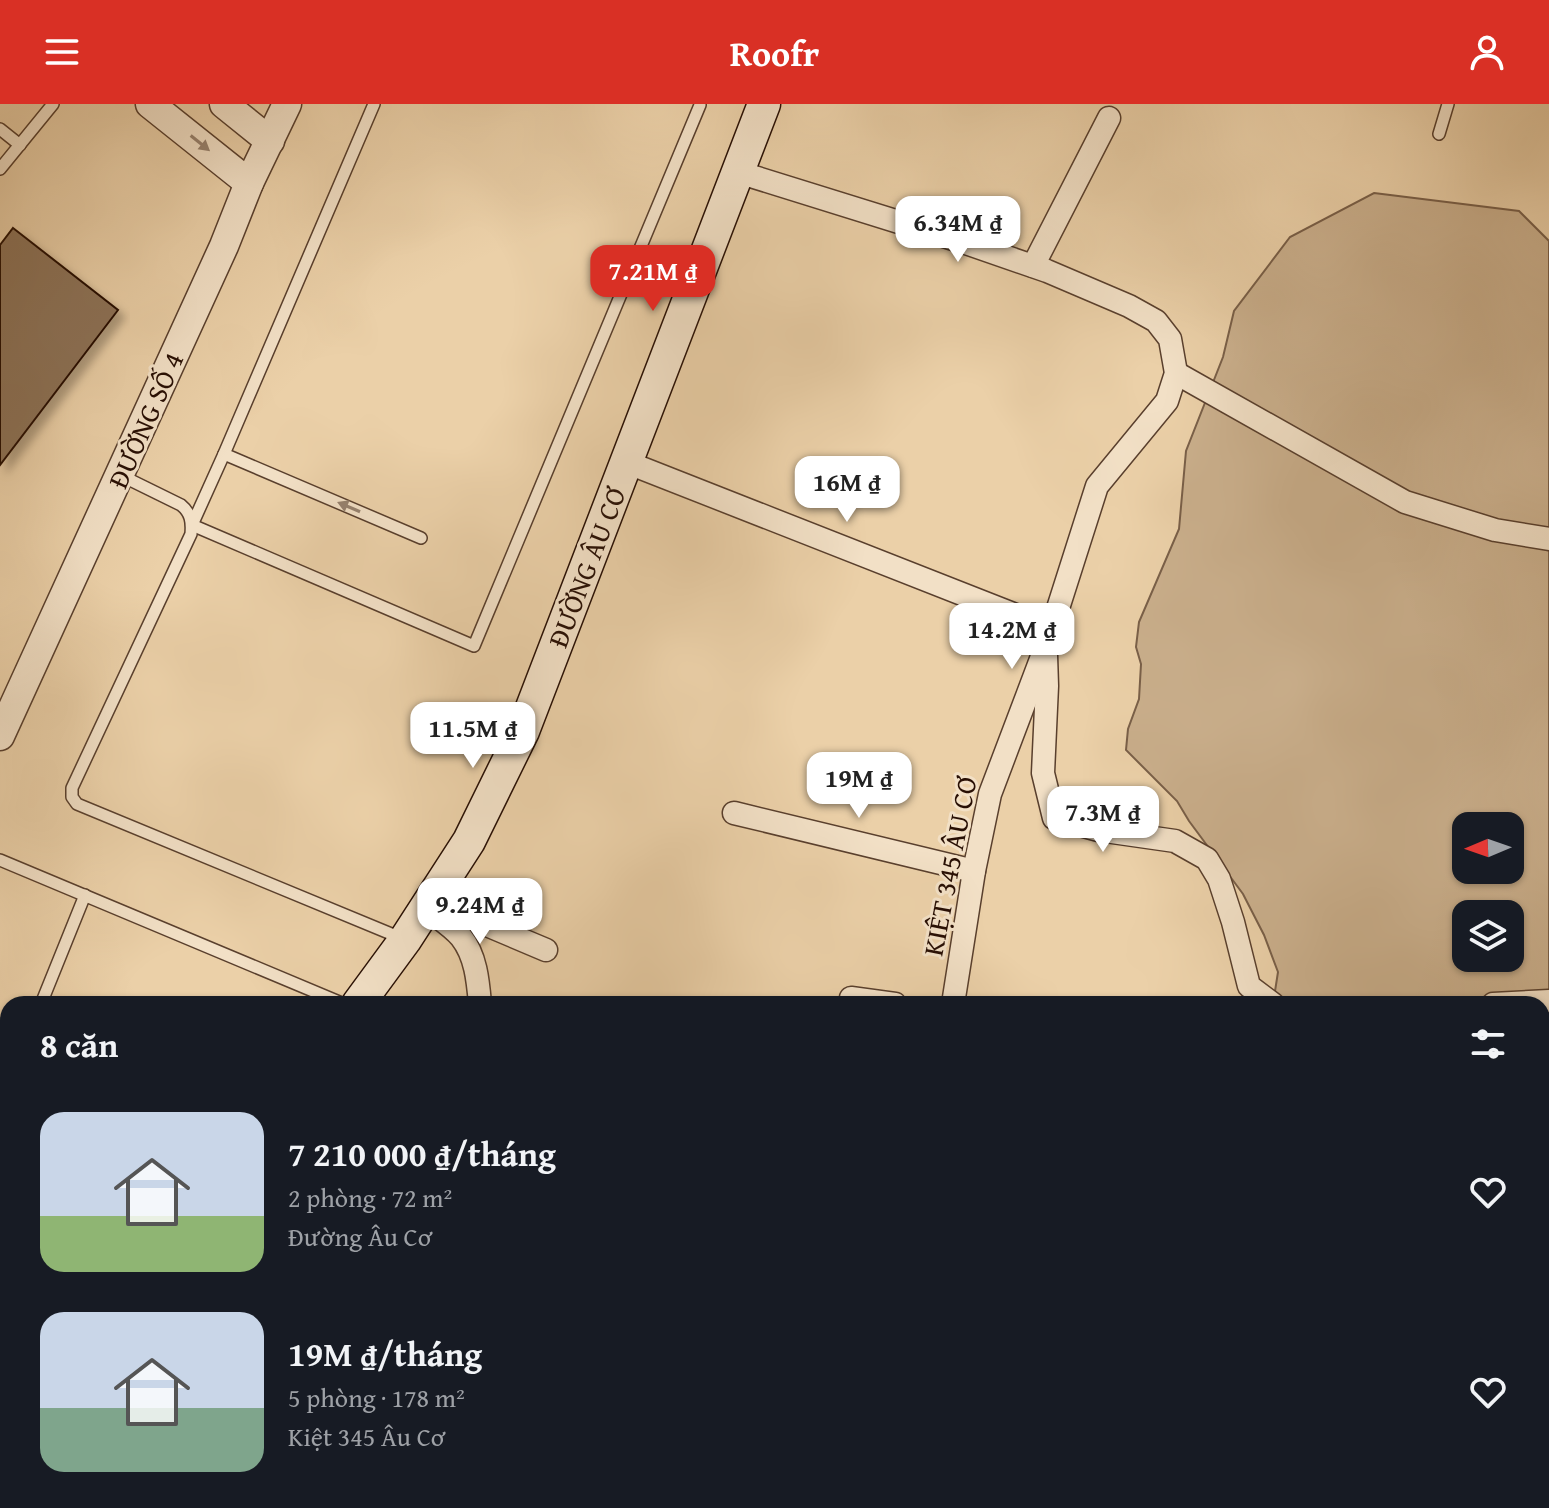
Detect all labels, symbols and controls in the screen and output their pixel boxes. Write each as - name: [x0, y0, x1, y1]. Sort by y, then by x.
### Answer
- text: Roofr: [730, 26, 819, 79]
- icon: menu: [40, 30, 84, 74]
- icon: person: [1465, 30, 1509, 74]
- one-way arrow: [190, 135, 210, 151]
- pin: 6.34M ₫: [884, 196, 1032, 264]
- text: 6.34M ₫: [913, 202, 1003, 241]
- pin: 7.21M ₫: [579, 245, 727, 313]
- text: 7.21M ₫: [608, 251, 698, 290]
- street label: ĐƯỜNG SỐ 4: [97, 345, 193, 495]
- pin: 16M ₫: [791, 456, 903, 524]
- text: 16M ₫: [813, 462, 881, 501]
- street label: ĐƯỜNG ÂU CƠ: [537, 480, 636, 653]
- one-way arrow: [337, 500, 361, 513]
- pin: 14.2M ₫: [938, 603, 1086, 671]
- text: 14.2M ₫: [967, 609, 1057, 648]
- pin: 11.5M ₫: [399, 702, 547, 770]
- text: 11.5M ₫: [428, 708, 518, 747]
- pin: 19M ₫: [803, 752, 915, 820]
- text: 19M ₫: [825, 758, 893, 797]
- street label: KIỆT 345 ÂU CƠ: [912, 772, 987, 959]
- pin: 7.3M ₫: [1038, 786, 1168, 854]
- text: 7.3M ₫: [1065, 792, 1141, 831]
- north arrow: [1452, 812, 1524, 884]
- map controls: [1452, 812, 1524, 972]
- pin: 9.24M ₫: [406, 878, 554, 946]
- text: 9.24M ₫: [435, 884, 525, 923]
- button: layers: [1452, 900, 1524, 972]
- text: 8 căn: [40, 1020, 118, 1069]
- icon: filters: [1466, 1022, 1510, 1066]
- text: 7 210 000 ₫/tháng: [288, 1129, 556, 1178]
- icon: home: [104, 1144, 200, 1240]
- icon: heart: [1466, 1170, 1510, 1214]
- text: 2 phòng · 72 m²: [288, 1178, 452, 1217]
- text: Đường Âu Cơ: [288, 1217, 432, 1256]
- text: 19M ₫/tháng: [288, 1329, 482, 1378]
- icon: home: [104, 1344, 200, 1440]
- icon: heart: [1466, 1370, 1510, 1414]
- text: 5 phòng · 178 m²: [288, 1378, 465, 1417]
- text: Kiệt 345 Âu Cơ: [288, 1417, 445, 1456]

